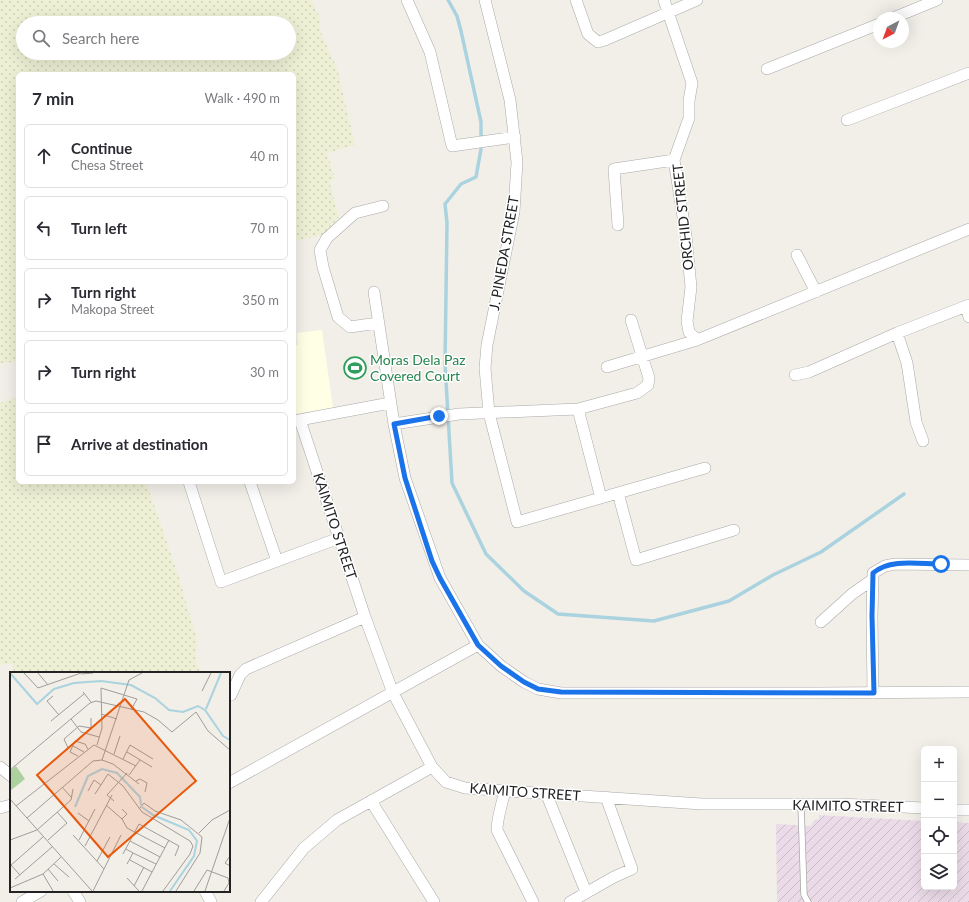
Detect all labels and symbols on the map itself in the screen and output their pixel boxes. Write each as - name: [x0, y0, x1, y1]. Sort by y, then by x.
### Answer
- north arrow: [873, 12, 909, 48]
- street label: ORCHID STREET: [668, 162, 697, 271]
- street label: J. PINEDA STREET: [485, 194, 522, 311]
- place label: Moras Dela Paz Covered Court: [370, 351, 466, 384]
- sports icon: Moras Dela Paz Covered Court: [342, 355, 368, 381]
- route end: [430, 407, 448, 425]
- street label: KAIMITO STREET: [310, 470, 361, 582]
- route start: [932, 555, 950, 573]
- inset map: [10, 672, 230, 892]
- street label: KAIMITO STREET: [469, 779, 582, 804]
- street label: KAIMITO STREET: [792, 796, 905, 815]

